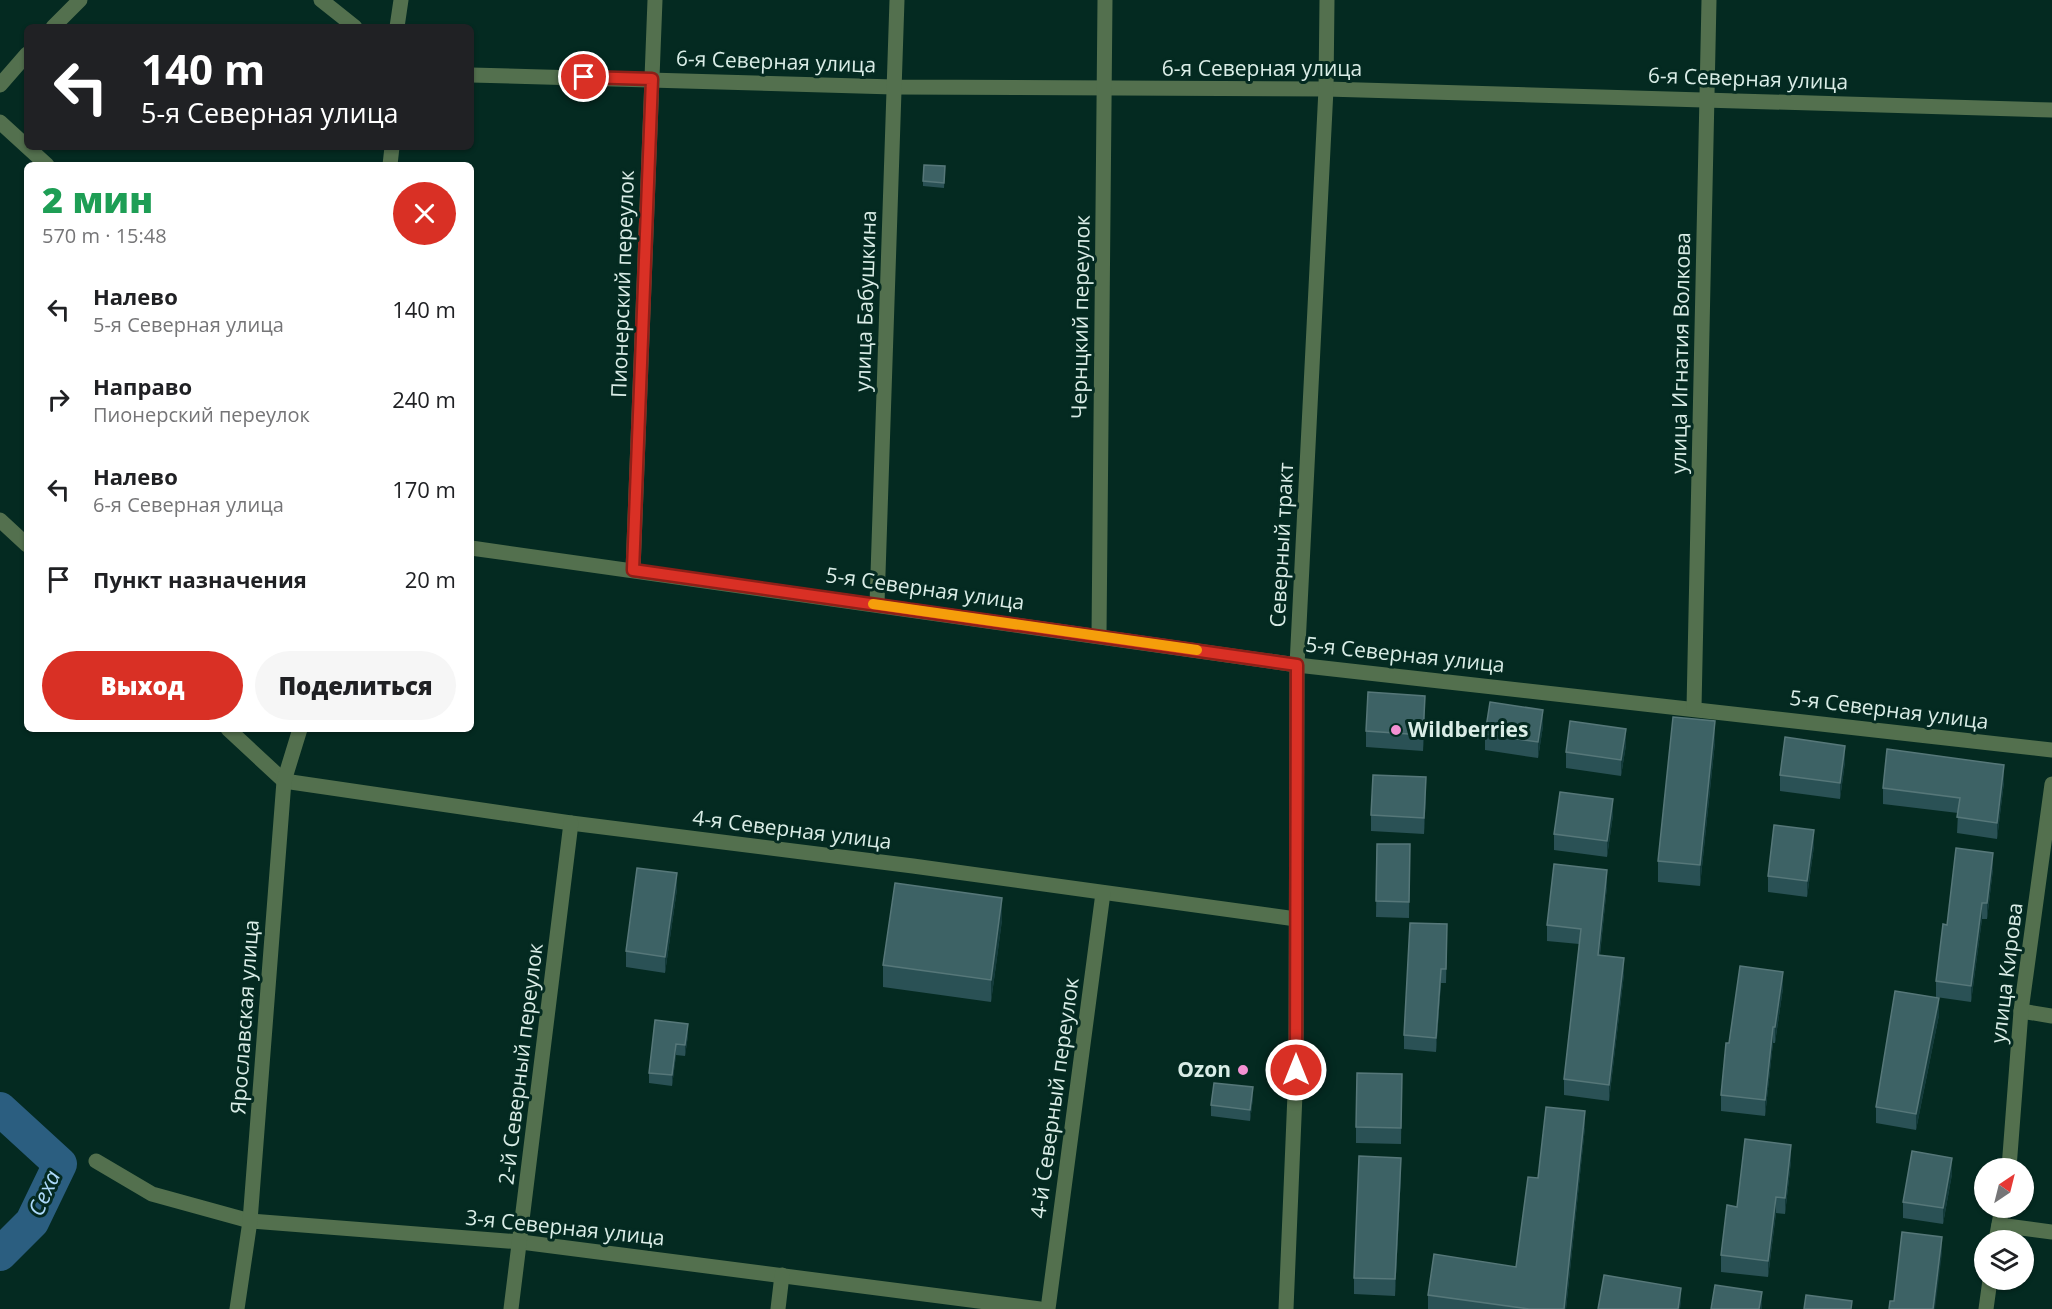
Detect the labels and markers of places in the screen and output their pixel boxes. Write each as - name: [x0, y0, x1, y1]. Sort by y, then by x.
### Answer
- pin: [558, 51, 609, 102]
- place label: Wildberries: [1408, 715, 1528, 743]
- marker: Wildberries: [1389, 723, 1403, 737]
- place label: Ozon: [1177, 1055, 1231, 1083]
- marker: Ozon: [1236, 1063, 1250, 1077]

